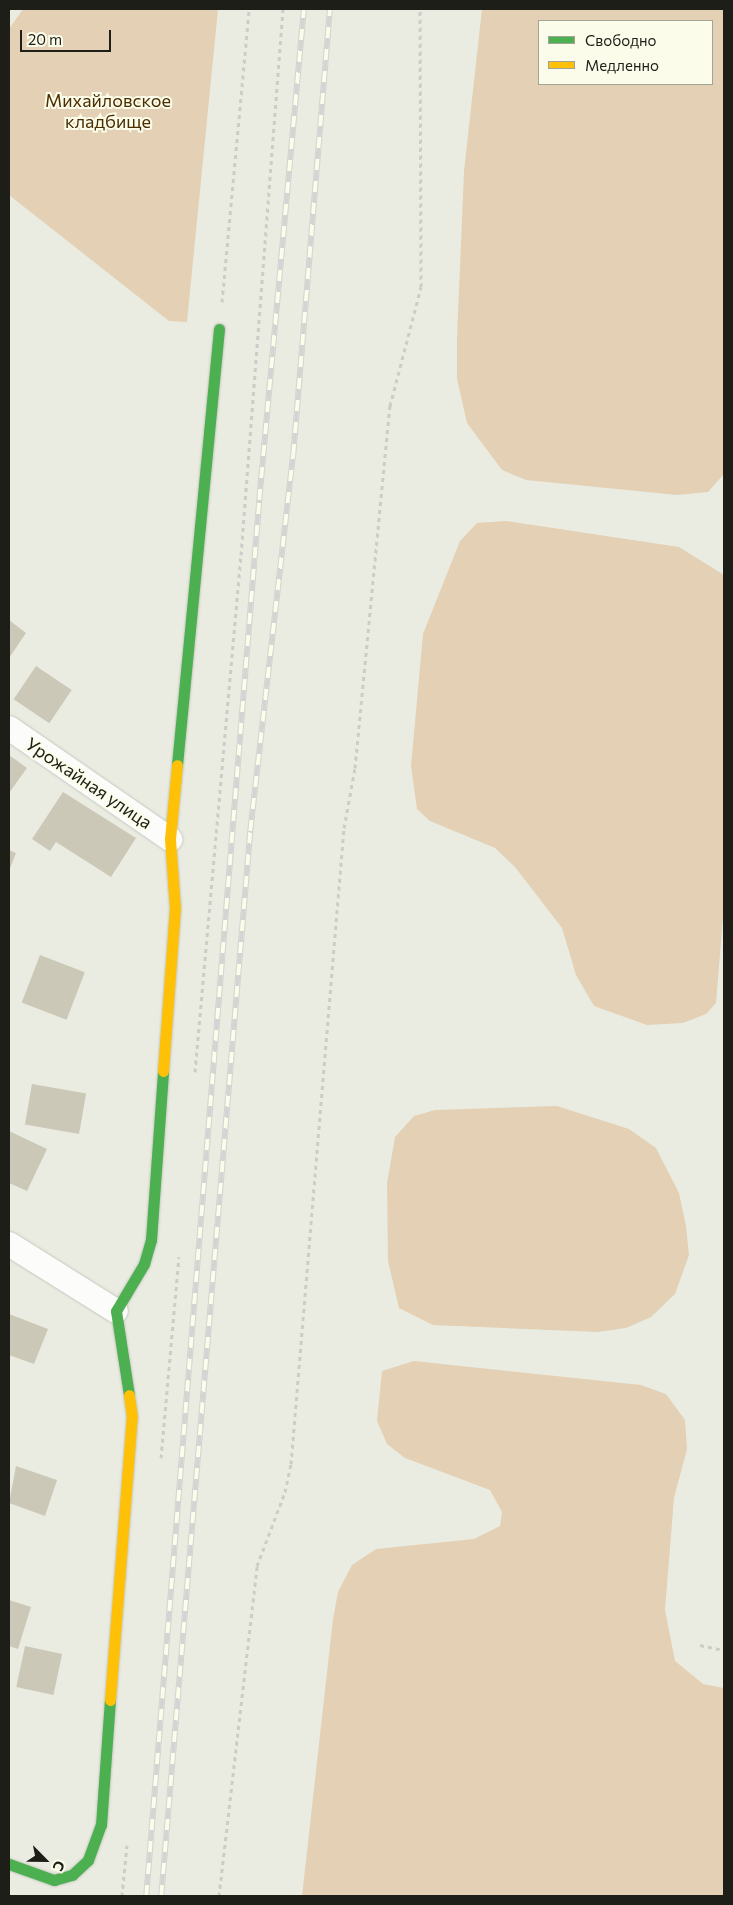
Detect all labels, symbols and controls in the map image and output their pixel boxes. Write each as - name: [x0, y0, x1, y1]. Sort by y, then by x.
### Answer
- scale bar: [22, 20, 114, 52]
- legend: [538, 20, 713, 85]
- text: 20 m: [28, 30, 62, 48]
- text: Свободно: [585, 31, 656, 49]
- text: Медленно: [585, 56, 659, 74]
- park label: Михайловское кладбище: [45, 90, 171, 132]
- street label: Урожайная улица: [22, 733, 156, 833]
- north arrow: [20, 1835, 70, 1885]
- text: С: [50, 1858, 69, 1874]

